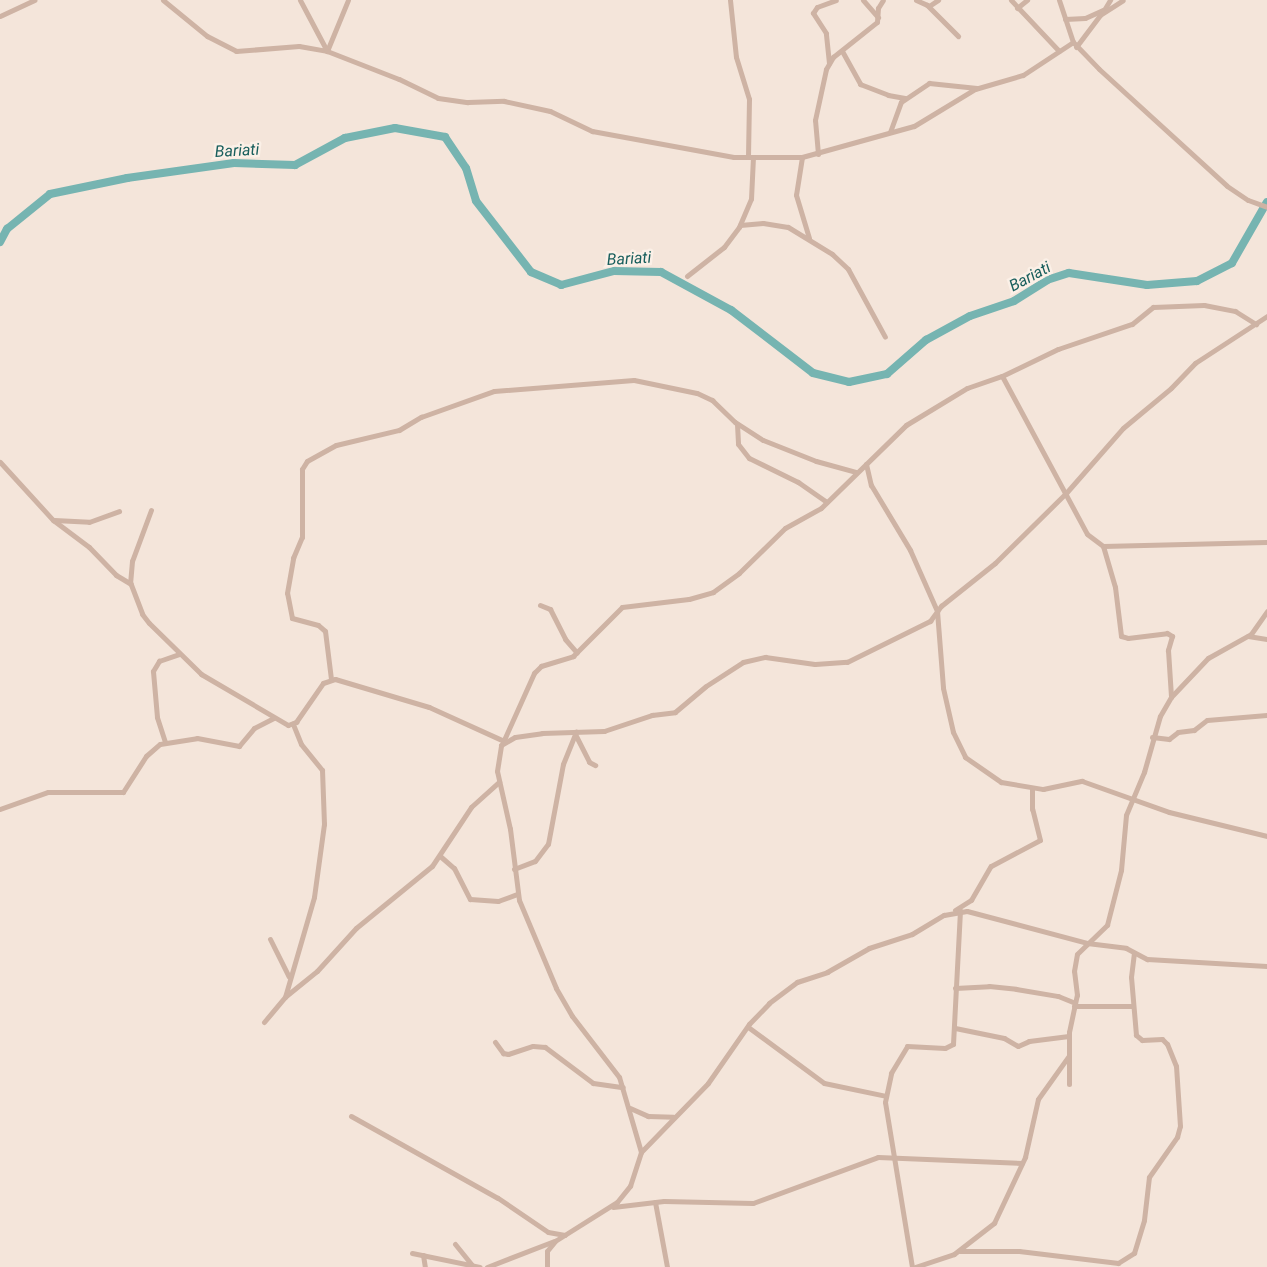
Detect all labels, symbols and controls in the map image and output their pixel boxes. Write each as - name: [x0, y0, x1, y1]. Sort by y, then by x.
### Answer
- water label: Bariati: [214, 140, 260, 162]
- water label: Bariati: [606, 248, 652, 270]
- water label: Bariati: [1006, 258, 1054, 296]

